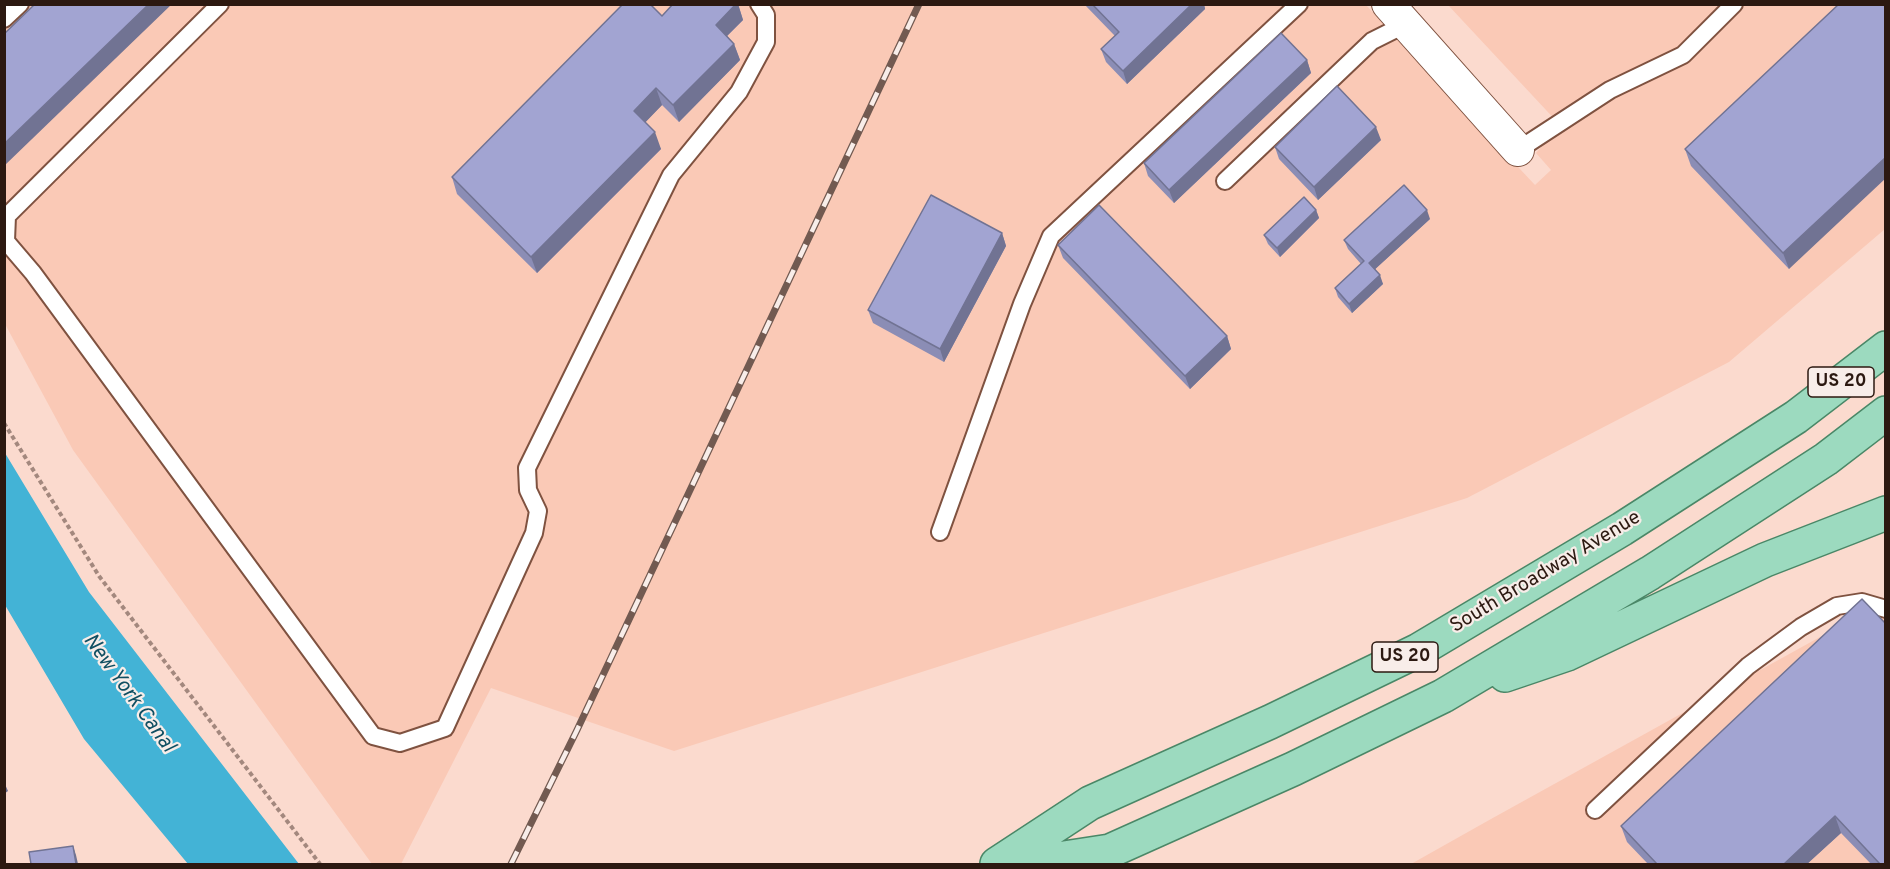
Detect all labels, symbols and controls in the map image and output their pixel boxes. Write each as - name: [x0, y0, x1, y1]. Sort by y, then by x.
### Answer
- road number: US 20: [1808, 367, 1874, 397]
- street label: South Broadway Avenue: [1446, 507, 1646, 639]
- water label: New York Canal: [76, 630, 180, 758]
- road number: US 20: [1372, 642, 1438, 672]

